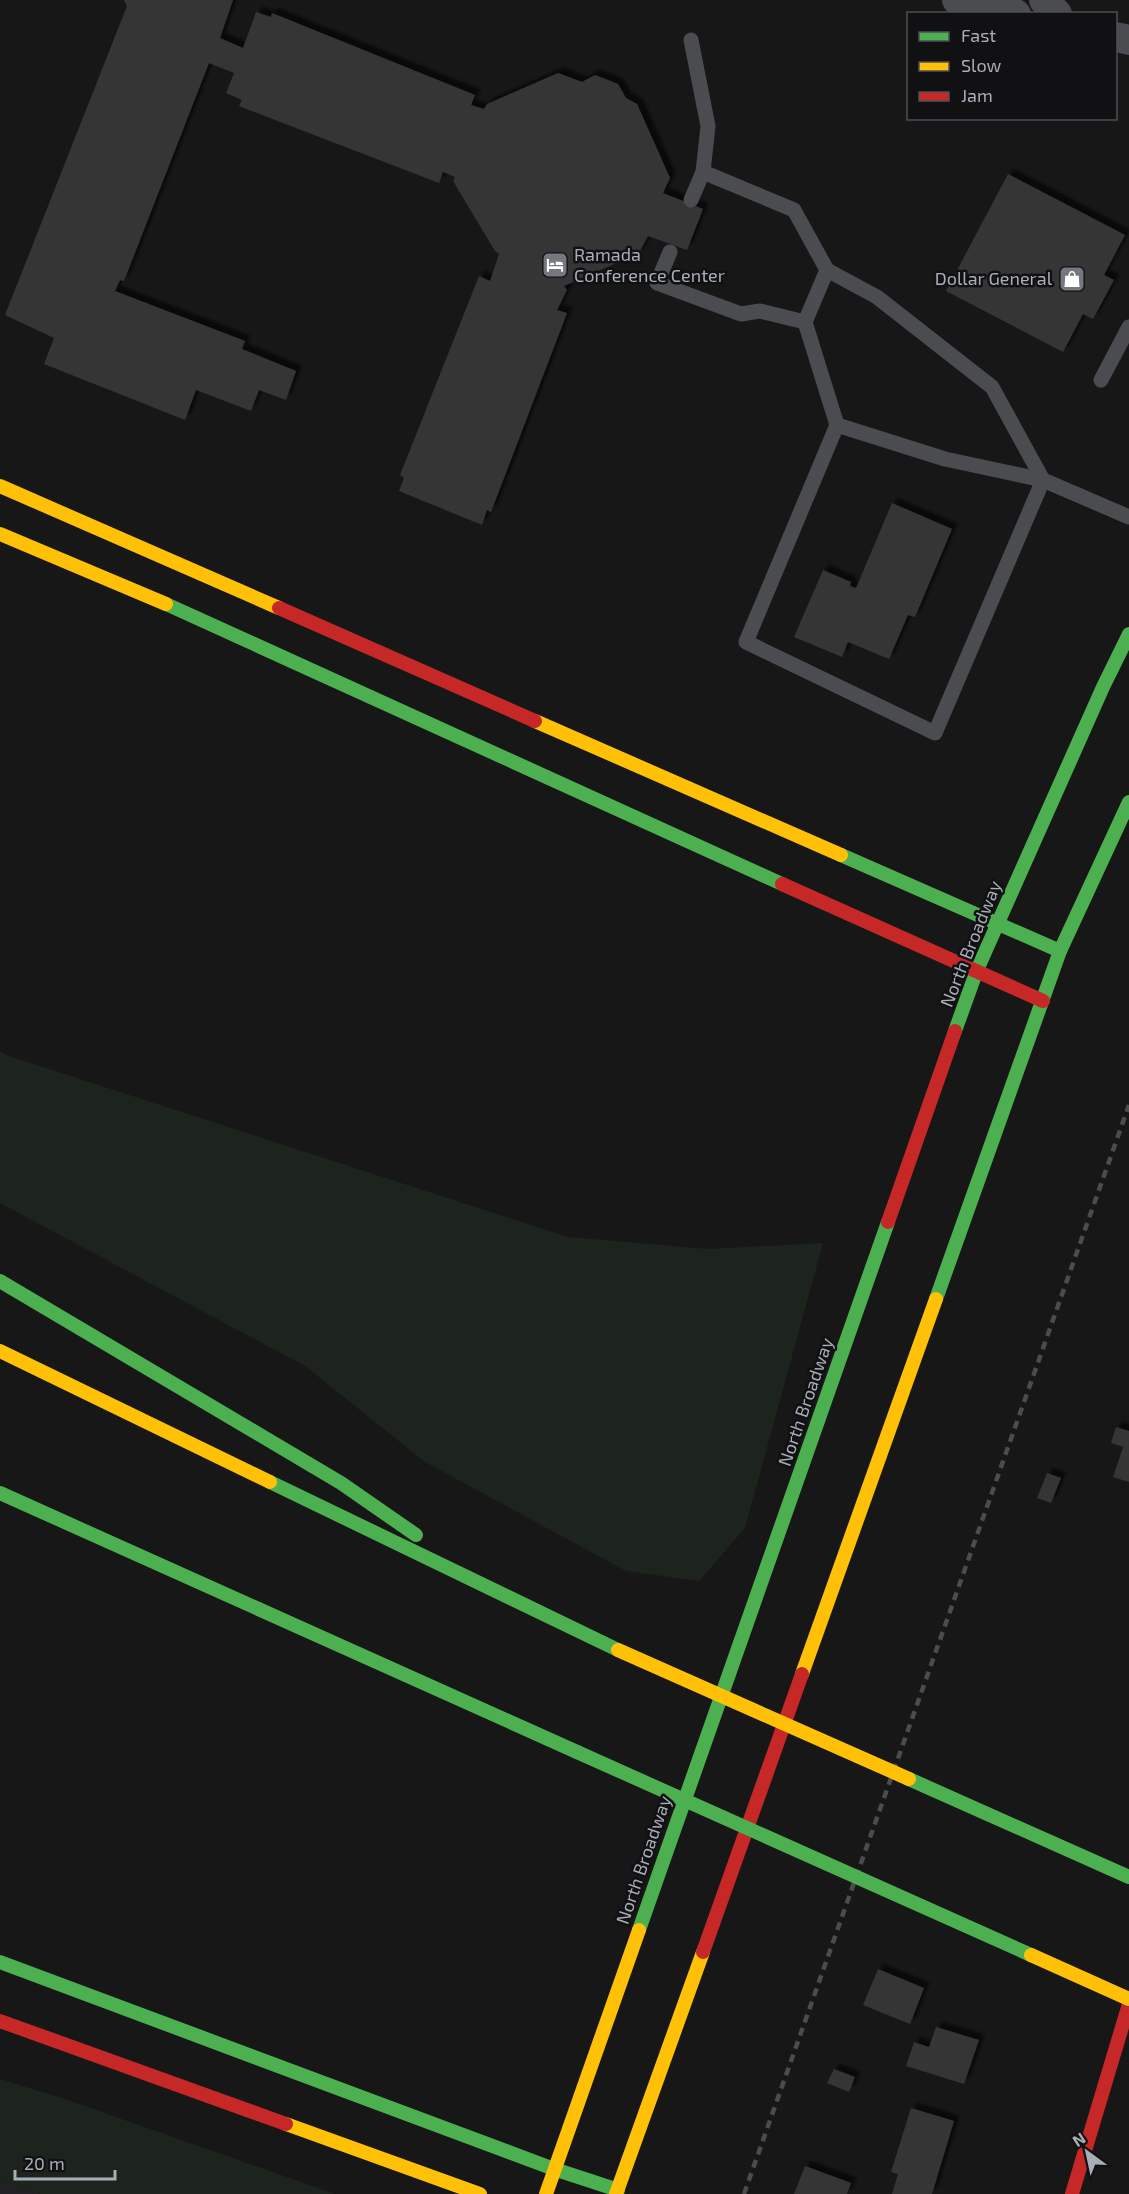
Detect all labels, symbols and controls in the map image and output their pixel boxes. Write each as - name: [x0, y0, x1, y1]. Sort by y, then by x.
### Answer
- legend: [907, 12, 1117, 120]
- text: Fast: [961, 24, 996, 46]
- text: Slow: [961, 54, 1002, 76]
- text: Jam: [961, 84, 993, 106]
- place label: Ramada Conference Center: [574, 243, 725, 286]
- hotel icon: Ramada Conference Center: [540, 250, 570, 280]
- shop icon: Dollar General: [1057, 264, 1087, 294]
- place label: Dollar General: [935, 267, 1053, 289]
- street label: North Broadway: [935, 877, 1006, 1010]
- street label: North Broadway: [773, 1334, 837, 1469]
- street label: North Broadway: [611, 1792, 675, 1927]
- north arrow: [1057, 2122, 1117, 2182]
- text: N: [1069, 2128, 1089, 2150]
- scale bar: [15, 2143, 116, 2181]
- text: 20 m: [24, 2152, 65, 2174]

